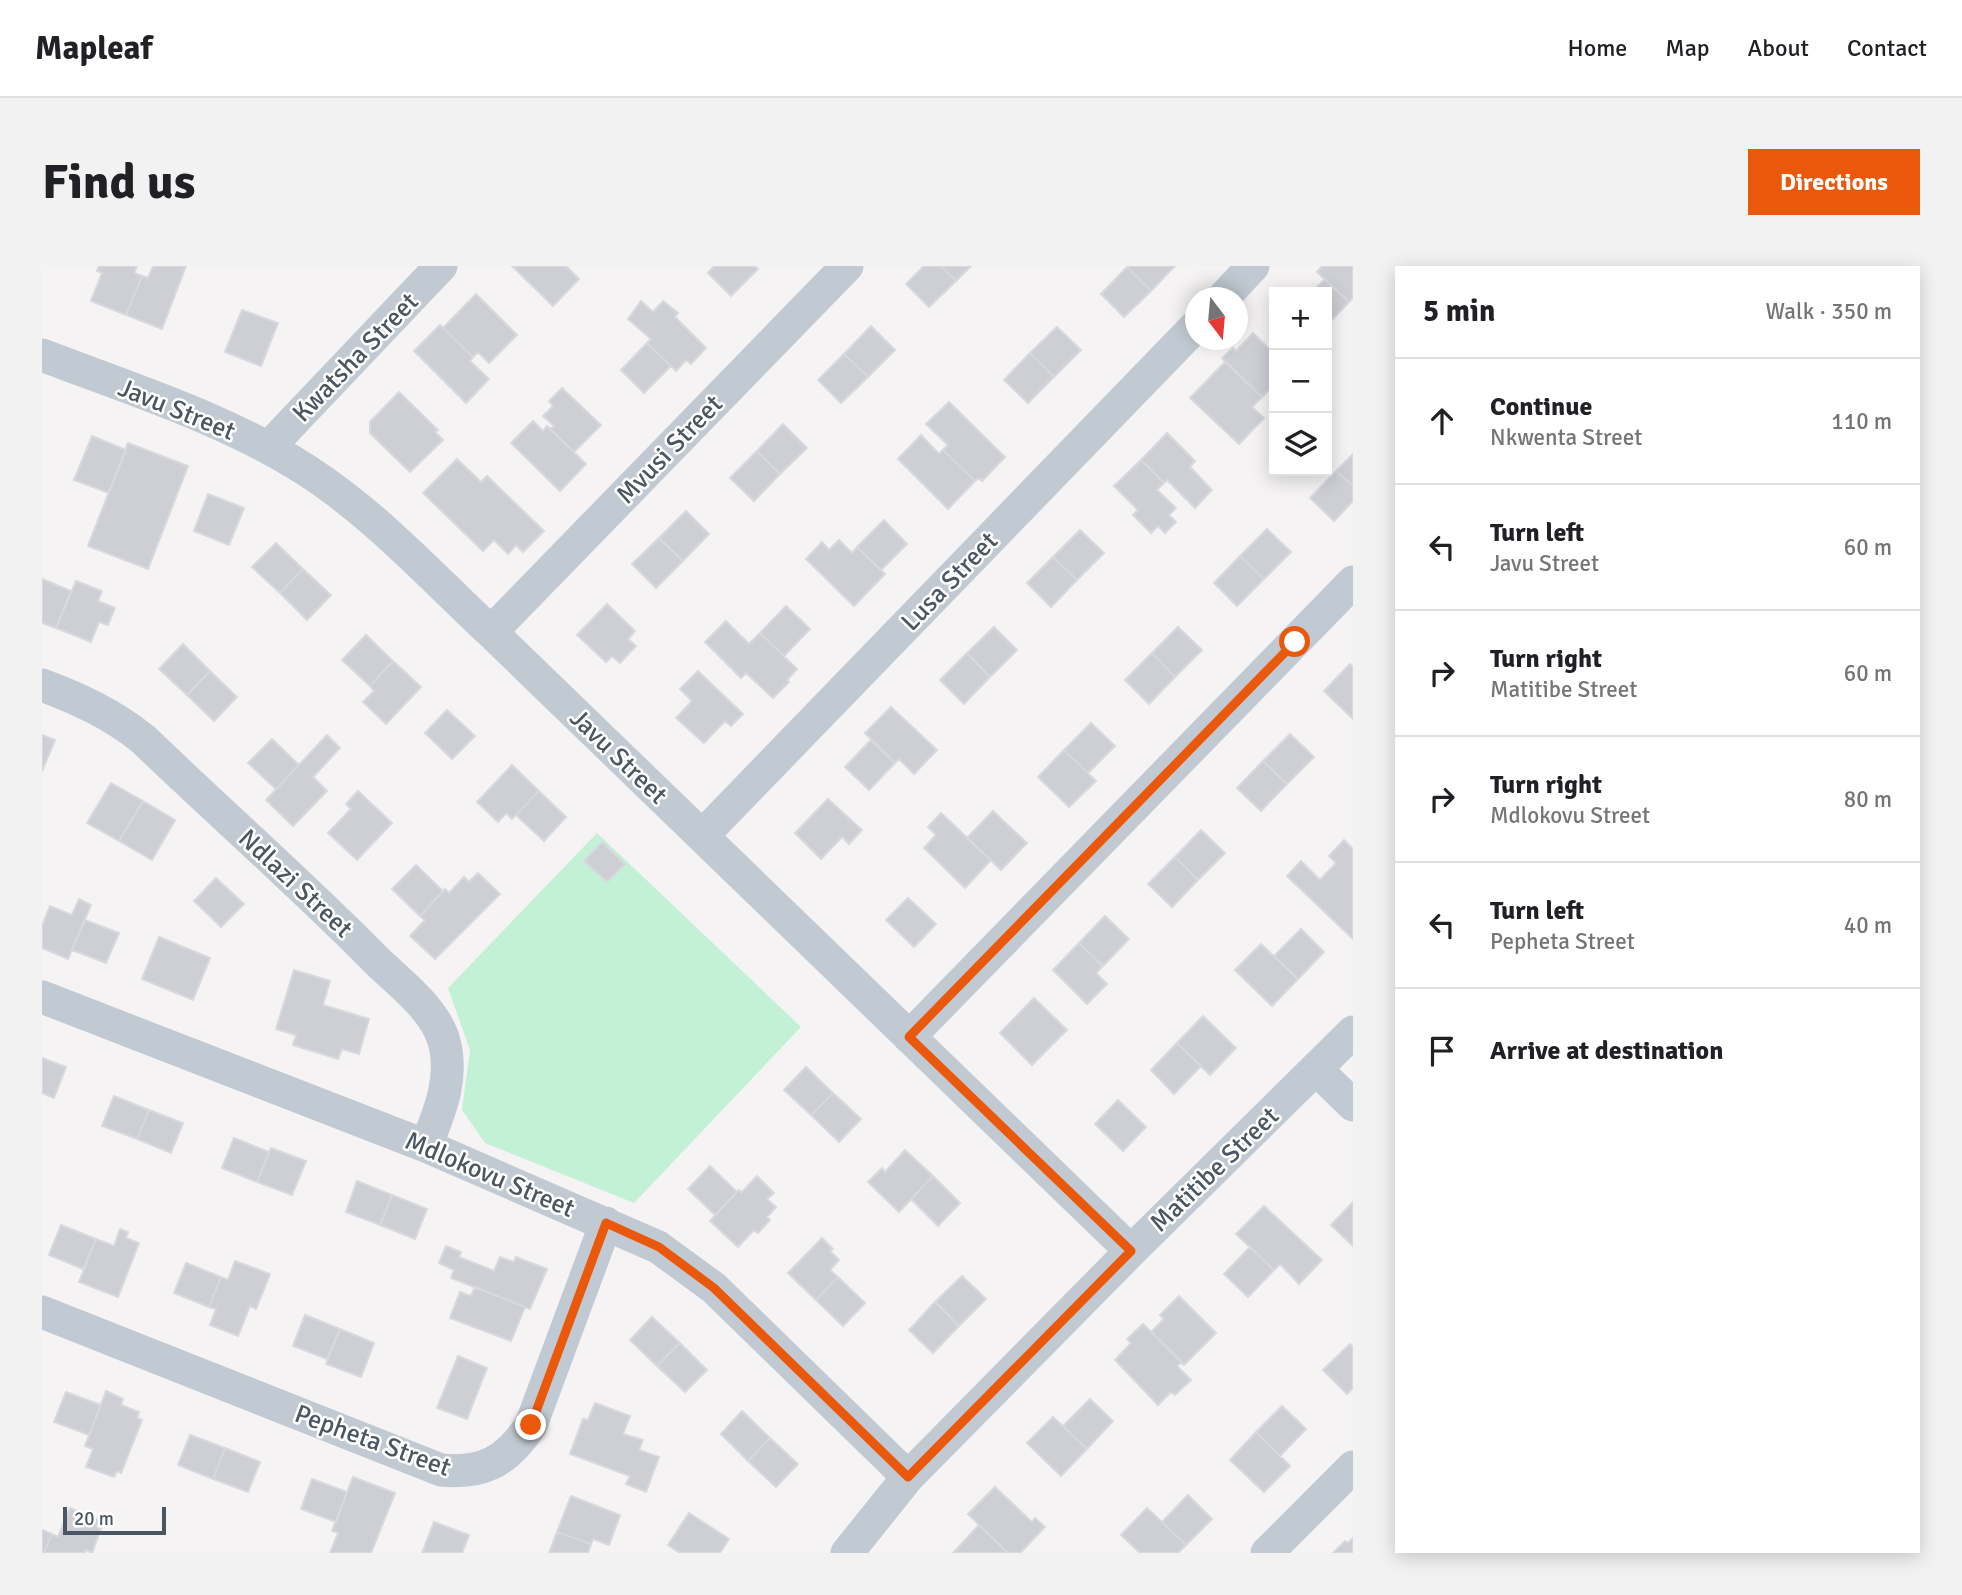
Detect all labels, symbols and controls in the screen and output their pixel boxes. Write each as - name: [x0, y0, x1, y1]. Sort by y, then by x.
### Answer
- text: Mapleaf: [35, 28, 152, 69]
- text: Home: [1567, 33, 1627, 63]
- text: Map: [1665, 33, 1710, 63]
- text: About: [1748, 33, 1809, 63]
- text: Contact: [1847, 33, 1927, 63]
- button: Directions: [1748, 149, 1920, 215]
- text: Find us: [42, 152, 195, 212]
- street label: Kwatsha Street: [286, 286, 425, 429]
- north arrow: [1185, 287, 1248, 350]
- map controls: [1269, 287, 1332, 476]
- button: +: [1269, 287, 1332, 350]
- text: 5 min: [1423, 293, 1495, 330]
- text: Walk · 350 m: [1766, 297, 1892, 326]
- button: −: [1269, 350, 1332, 413]
- street label: Javu Street: [113, 372, 240, 448]
- street label: Mvusi Street: [610, 389, 730, 511]
- text: Continue: [1490, 391, 1592, 423]
- icon: ahead: [1423, 402, 1461, 440]
- text: 110 m: [1831, 407, 1892, 436]
- button: layers: [1269, 413, 1332, 476]
- text: Nkwenta Street: [1490, 423, 1642, 452]
- text: Turn left: [1490, 517, 1584, 549]
- street label: Lusa Street: [895, 526, 1005, 638]
- icon: left: [1423, 528, 1461, 566]
- text: 60 m: [1844, 533, 1892, 562]
- text: Javu Street: [1490, 549, 1599, 578]
- route start: [1279, 626, 1310, 657]
- text: Turn right: [1490, 643, 1602, 675]
- icon: right: [1423, 654, 1461, 692]
- text: 60 m: [1844, 659, 1892, 688]
- text: Matitibe Street: [1490, 675, 1637, 704]
- street label: Javu Street: [563, 702, 674, 811]
- text: Turn right: [1490, 769, 1602, 801]
- icon: right: [1423, 780, 1461, 818]
- text: 80 m: [1844, 785, 1892, 814]
- text: Mdlokovu Street: [1490, 801, 1650, 830]
- street label: Ndlazi Street: [232, 823, 359, 945]
- text: Turn left: [1490, 895, 1584, 927]
- icon: left: [1423, 906, 1461, 944]
- text: 40 m: [1844, 911, 1892, 940]
- text: Pepheta Street: [1490, 927, 1635, 956]
- icon: arrive: [1423, 1032, 1461, 1070]
- text: Arrive at destination: [1490, 1035, 1723, 1067]
- street label: Matitibe Street: [1144, 1100, 1286, 1239]
- street label: Mdlokovu Street: [400, 1125, 579, 1225]
- street label: Pepheta Street: [290, 1398, 455, 1484]
- route end: [515, 1409, 546, 1440]
- scale bar: [63, 1504, 166, 1536]
- text: 20 m: [74, 1507, 114, 1531]

